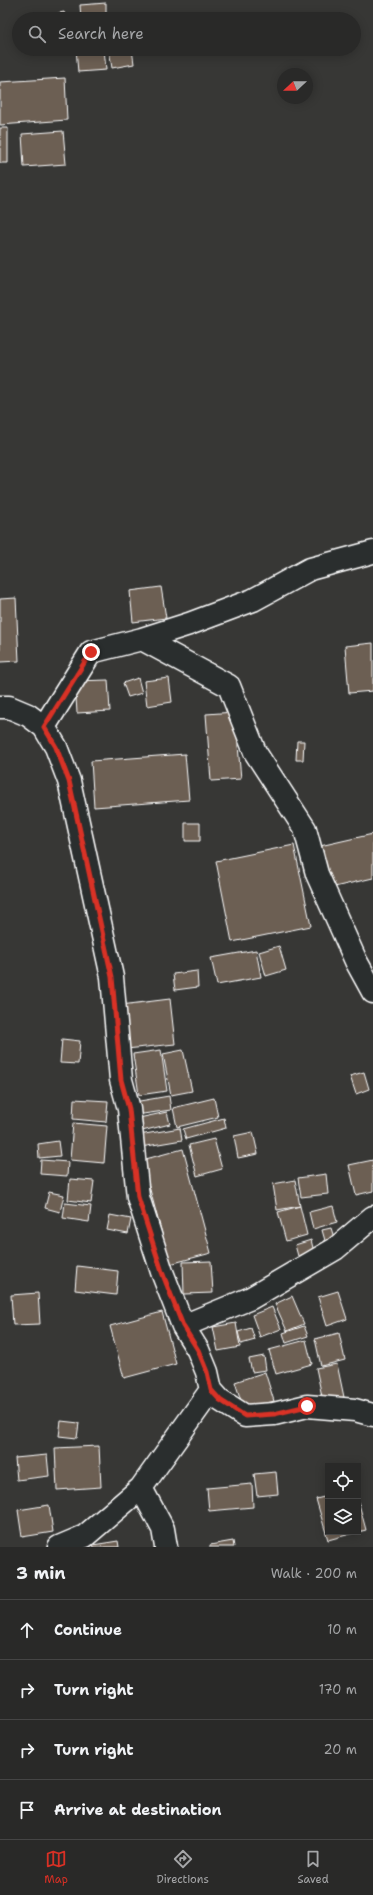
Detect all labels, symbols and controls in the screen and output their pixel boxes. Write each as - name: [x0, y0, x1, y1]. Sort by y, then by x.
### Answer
- search box: [12, 12, 361, 56]
- icon: search: [26, 23, 48, 45]
- text: Search here: [58, 24, 144, 44]
- north arrow: [277, 68, 313, 104]
- route end: [82, 643, 100, 661]
- route start: [298, 1397, 316, 1415]
- map controls: [325, 1463, 361, 1535]
- button: locate: [325, 1463, 361, 1499]
- button: layers: [325, 1499, 361, 1535]
- text: 3 min: [16, 1562, 66, 1584]
- text: Walk · 200 m: [271, 1565, 357, 1582]
- icon: ahead: [16, 1619, 38, 1641]
- text: Continue: [54, 1620, 122, 1640]
- text: 10 m: [327, 1621, 357, 1638]
- icon: right: [16, 1679, 38, 1701]
- text: Turn right: [54, 1680, 134, 1700]
- text: 170 m: [319, 1681, 357, 1698]
- icon: right: [16, 1739, 38, 1761]
- text: Turn right: [54, 1740, 134, 1760]
- text: 20 m: [324, 1741, 357, 1758]
- icon: arrive: [16, 1799, 38, 1821]
- text: Arrive at destination: [54, 1800, 222, 1820]
- tab: Map: [44, 1848, 68, 1887]
- tab: Directions: [156, 1848, 209, 1887]
- tab: Saved: [297, 1848, 329, 1887]

